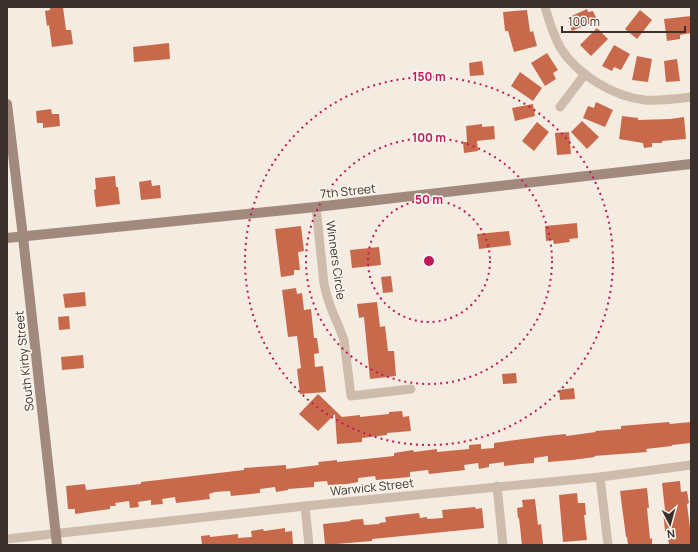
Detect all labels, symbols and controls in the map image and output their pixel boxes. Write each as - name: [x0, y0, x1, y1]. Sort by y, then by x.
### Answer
- scale bar: [562, 8, 685, 34]
- text: 100 m: [568, 13, 600, 30]
- text: 150 m: [412, 68, 446, 85]
- text: 100 m: [412, 129, 446, 146]
- street label: 7th Street: [319, 180, 377, 202]
- text: 50 m: [415, 191, 443, 208]
- street label: Winners Circle: [322, 219, 350, 301]
- centre of rings: [422, 254, 436, 268]
- street label: South Kirby Street: [10, 310, 38, 412]
- street label: Warwick Street: [329, 474, 415, 500]
- north arrow: [650, 504, 690, 544]
- text: N: [666, 527, 676, 542]

